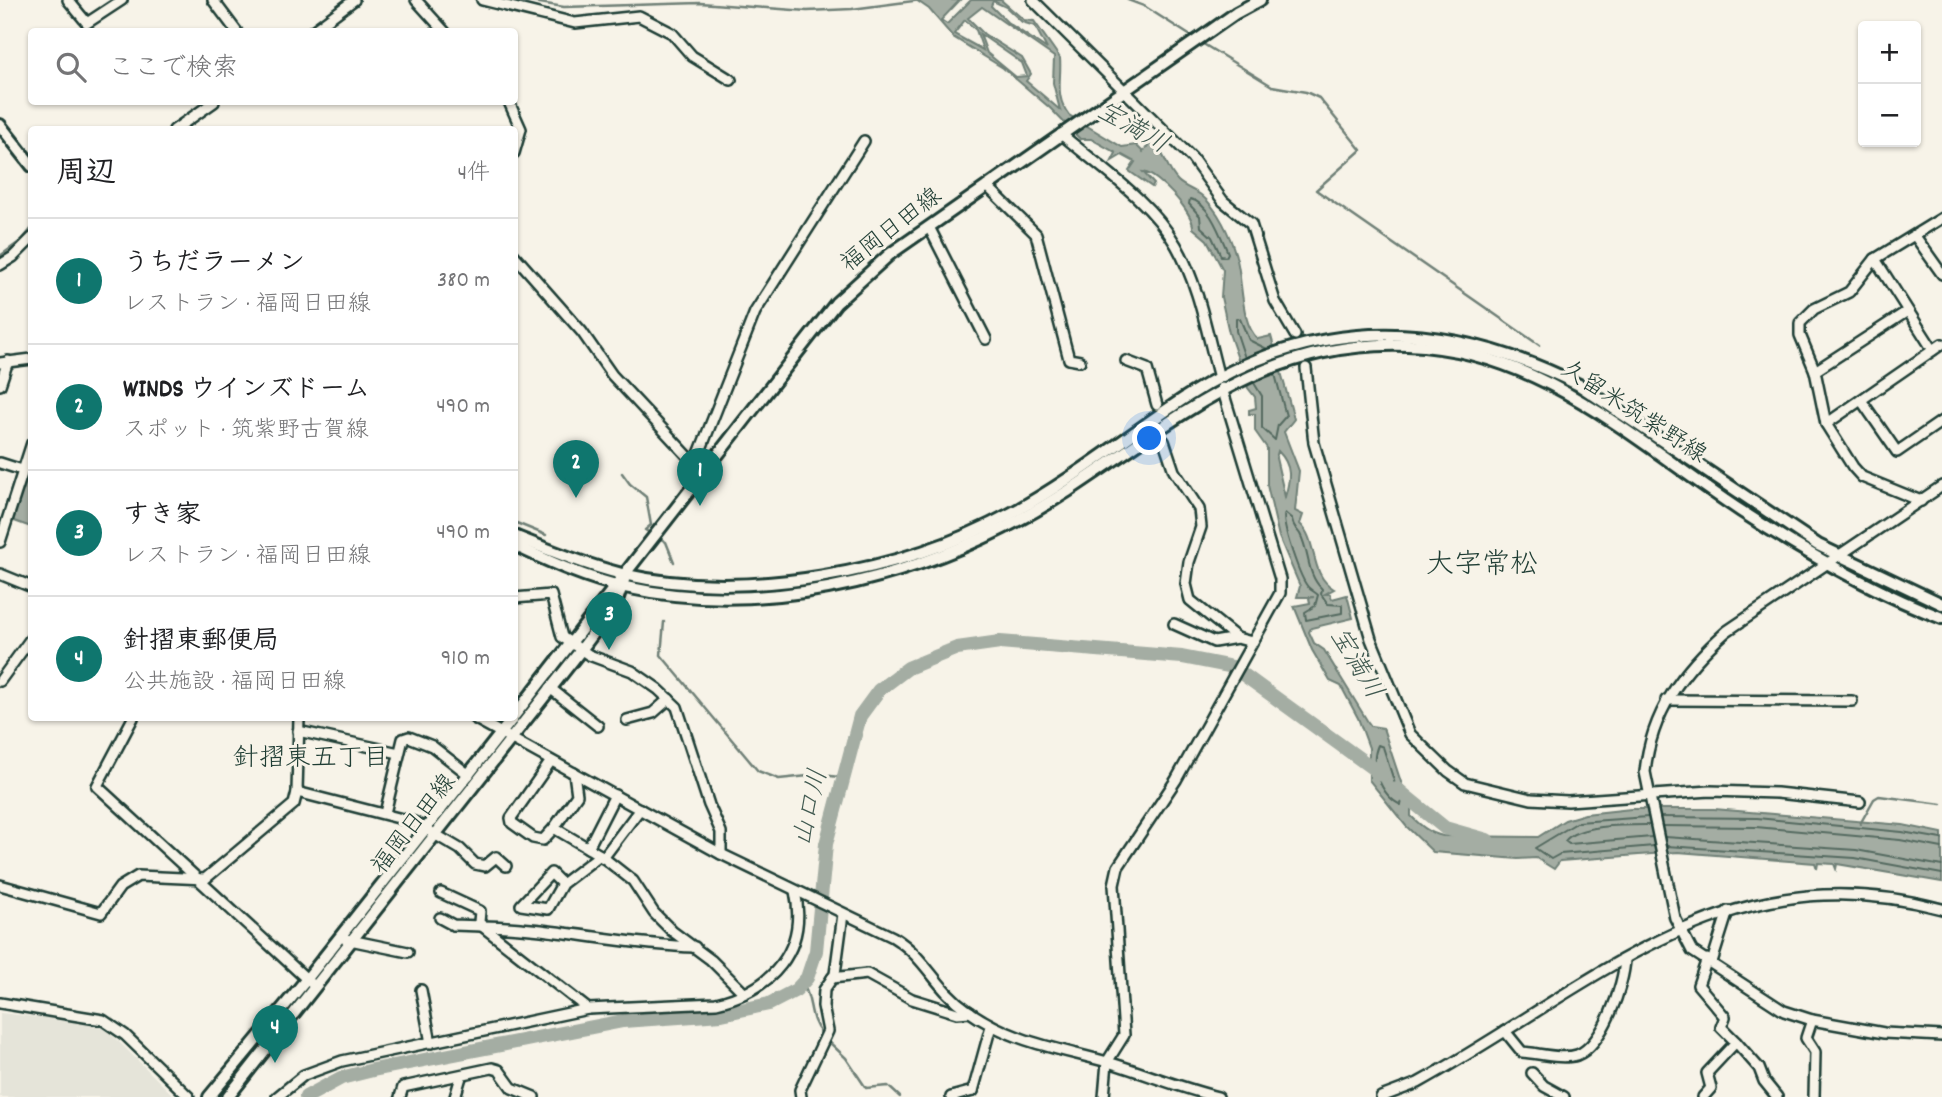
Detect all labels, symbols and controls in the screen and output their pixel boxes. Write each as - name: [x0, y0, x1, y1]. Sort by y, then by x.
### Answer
- map controls: [1858, 21, 1921, 147]
- button: +: [1858, 21, 1921, 84]
- search box: [28, 28, 518, 105]
- icon: search: [52, 48, 90, 86]
- text: ここで検索: [108, 51, 238, 88]
- button: −: [1858, 84, 1921, 147]
- water label: 宝満川: [1089, 93, 1175, 165]
- text: 周辺: [56, 154, 116, 197]
- text: 4件: [457, 158, 490, 191]
- street label: 福岡日田線: [834, 181, 950, 281]
- text: うちだラーメン: [123, 246, 305, 283]
- text: 1: [76, 265, 82, 298]
- text: 380 m: [437, 265, 490, 298]
- text: レストラン · 福岡日田線: [123, 289, 371, 322]
- street label: 久留米筑紫野線: [1553, 353, 1713, 473]
- text: WINDS ウインズドーム: [123, 372, 370, 409]
- text: 2: [74, 391, 84, 424]
- text: 490 m: [436, 391, 490, 424]
- text: スポット · 筑紫野古賀線: [123, 415, 369, 448]
- your location: [1132, 421, 1166, 455]
- pin: 2: [553, 440, 599, 498]
- pin: 1: [677, 448, 723, 506]
- text: すき家: [123, 498, 201, 535]
- text: 3: [74, 517, 84, 550]
- text: 490 m: [436, 517, 490, 550]
- text: レストラン · 福岡日田線: [123, 541, 371, 574]
- district label: 大字常松: [1426, 547, 1538, 587]
- pin: 3: [586, 592, 632, 650]
- water label: 宝満川: [1319, 621, 1391, 707]
- text: 針摺東郵便局: [123, 624, 279, 661]
- text: 4: [74, 643, 84, 676]
- text: 910 m: [441, 643, 490, 676]
- text: 公共施設 · 福岡日田線: [123, 667, 346, 700]
- district label: 針摺東五丁目: [233, 741, 389, 778]
- water label: 山口川: [785, 766, 839, 850]
- street label: 福岡日田線: [365, 767, 465, 883]
- pin: 4: [252, 1005, 298, 1063]

